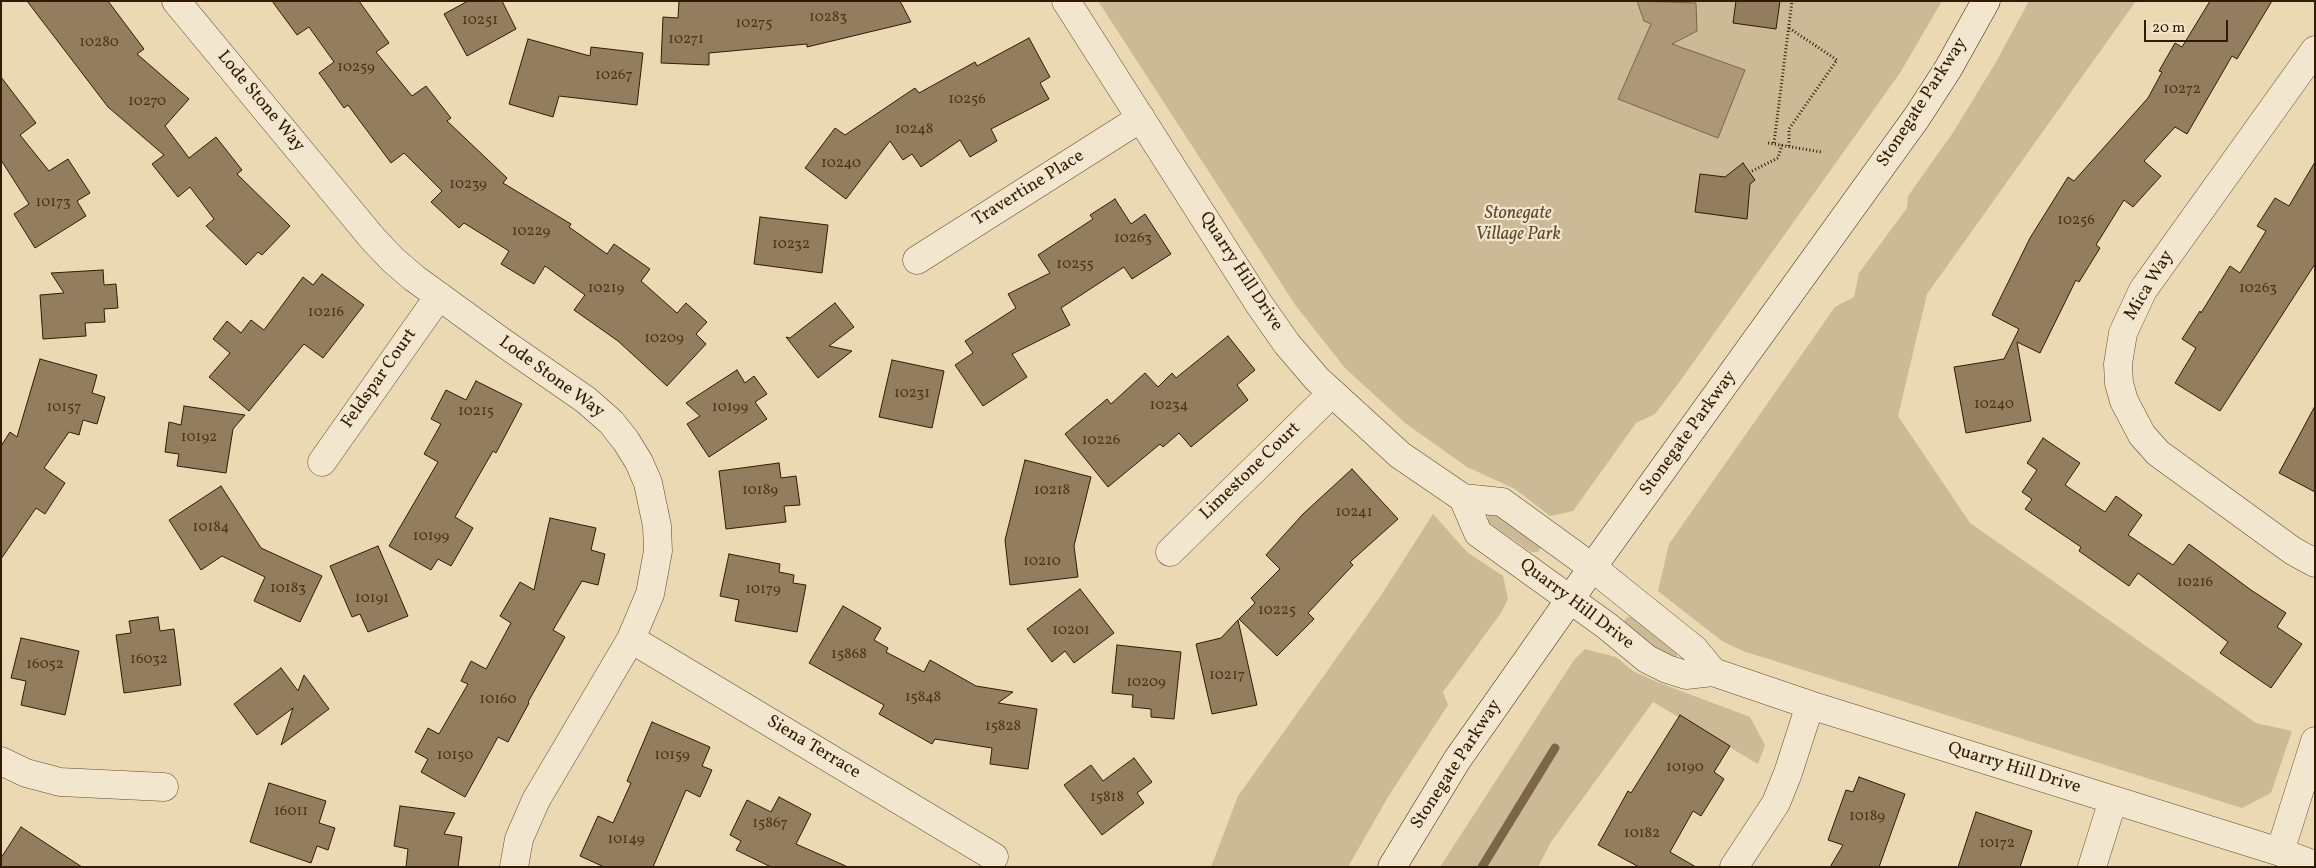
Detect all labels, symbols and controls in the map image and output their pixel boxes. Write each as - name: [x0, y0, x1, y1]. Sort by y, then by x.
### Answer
- house number: 10283: [809, 9, 847, 27]
- scale bar: [2146, 10, 2230, 42]
- house number: 10251: [462, 12, 498, 30]
- house number: 10275: [735, 15, 773, 33]
- text: 20 m: [2152, 18, 2185, 39]
- house number: 10271: [668, 31, 704, 49]
- house number: 10280: [79, 34, 119, 52]
- street label: Stonegate Parkway: [1873, 34, 1973, 172]
- street label: Lode Stone Way: [211, 47, 309, 157]
- house number: 10259: [337, 59, 375, 77]
- house number: 10267: [595, 67, 633, 85]
- house number: 10272: [2163, 81, 2201, 99]
- house number: 10256: [948, 91, 986, 109]
- house number: 10270: [128, 93, 166, 111]
- house number: 10248: [895, 121, 933, 139]
- street label: Travertine Place: [969, 146, 1089, 232]
- house number: 10240: [821, 155, 861, 173]
- house number: 10239: [449, 176, 487, 194]
- house number: 10173: [35, 194, 71, 212]
- park label: Stonegate Village Park: [1475, 204, 1561, 246]
- street label: Quarry Hill Drive: [1193, 208, 1287, 336]
- house number: 10256: [2057, 212, 2095, 230]
- house number: 10229: [512, 223, 550, 241]
- house number: 10263: [1114, 230, 1152, 248]
- house number: 10232: [772, 236, 810, 254]
- street label: Mica Way: [2121, 247, 2179, 325]
- house number: 10255: [1056, 256, 1094, 274]
- house number: 10219: [588, 280, 624, 298]
- house number: 10263: [2239, 280, 2277, 298]
- house number: 10216: [308, 304, 344, 322]
- street label: Feldspar Court: [338, 325, 422, 433]
- house number: 10209: [644, 330, 684, 348]
- street label: Lode Stone Way: [494, 332, 608, 424]
- street label: Stonegate Parkway: [1636, 367, 1742, 501]
- house number: 10231: [894, 385, 930, 403]
- house number: 10240: [1974, 396, 2014, 414]
- house number: 10234: [1149, 397, 1189, 415]
- house number: 10157: [46, 399, 82, 417]
- house number: 10199: [712, 399, 748, 417]
- house number: 10215: [458, 403, 494, 421]
- street label: Limestone Court: [1196, 419, 1306, 525]
- house number: 10192: [181, 429, 217, 447]
- house number: 10226: [1082, 432, 1120, 450]
- house number: 10189: [742, 482, 778, 500]
- house number: 10218: [1034, 482, 1070, 500]
- house number: 10241: [1335, 504, 1373, 522]
- house number: 10184: [193, 519, 229, 537]
- house number: 10199: [413, 528, 449, 546]
- house number: 10210: [1023, 553, 1061, 571]
- street label: Quarry Hill Drive: [1514, 555, 1638, 655]
- house number: 10216: [2177, 574, 2213, 592]
- house number: 10183: [270, 580, 306, 598]
- house number: 10179: [745, 581, 781, 599]
- house number: 10191: [355, 590, 389, 608]
- house number: 10225: [1258, 602, 1296, 620]
- house number: 10201: [1052, 622, 1090, 640]
- house number: 15868: [831, 646, 867, 664]
- house number: 16032: [130, 651, 168, 669]
- house number: 16052: [26, 656, 64, 674]
- house number: 10217: [1209, 667, 1245, 685]
- house number: 10209: [1126, 674, 1166, 692]
- house number: 15848: [905, 689, 941, 707]
- house number: 10160: [479, 691, 517, 709]
- street label: Stonegate Parkway: [1407, 696, 1507, 834]
- street label: Siena Terrace: [762, 712, 864, 784]
- house number: 15828: [985, 718, 1021, 736]
- street label: Quarry Hill Drive: [1945, 739, 2083, 799]
- house number: 10150: [437, 747, 473, 765]
- house number: 10159: [654, 747, 690, 765]
- house number: 10190: [1666, 759, 1704, 777]
- house number: 15818: [1090, 789, 1124, 807]
- house number: 16011: [274, 803, 308, 821]
- house number: 10189: [1849, 808, 1885, 826]
- house number: 15867: [752, 815, 788, 833]
- house number: 10182: [1624, 825, 1660, 843]
- house number: 10149: [608, 831, 644, 849]
- house number: 10172: [1979, 835, 2015, 853]

